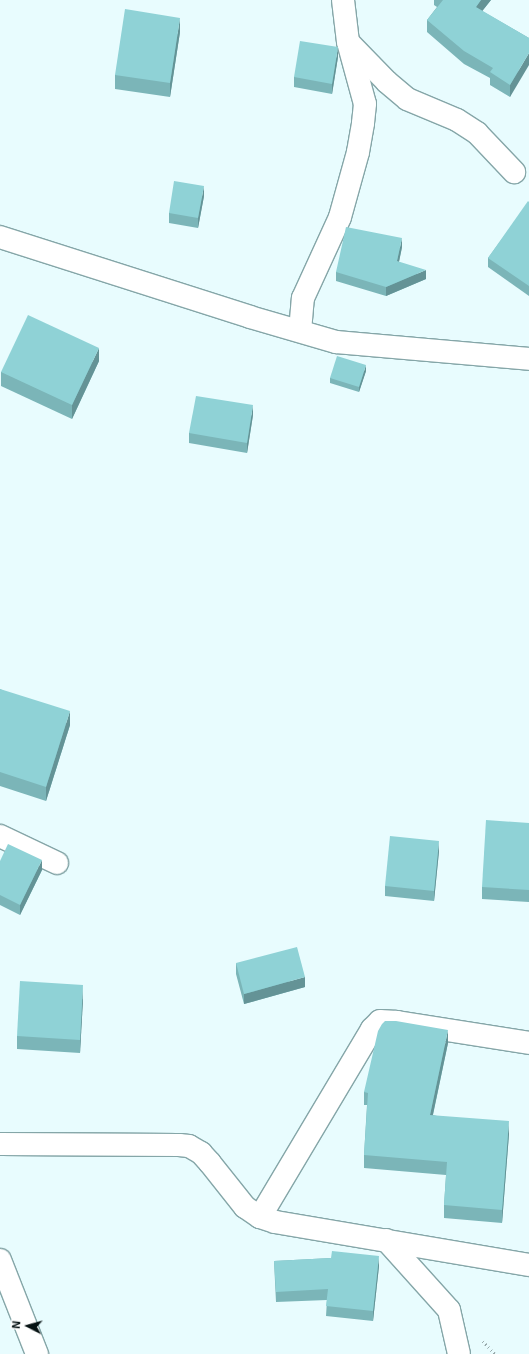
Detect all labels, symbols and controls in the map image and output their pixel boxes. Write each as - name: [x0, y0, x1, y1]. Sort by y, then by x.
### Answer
- north arrow: [8, 1306, 48, 1346]
- text: N: [9, 1320, 22, 1329]

